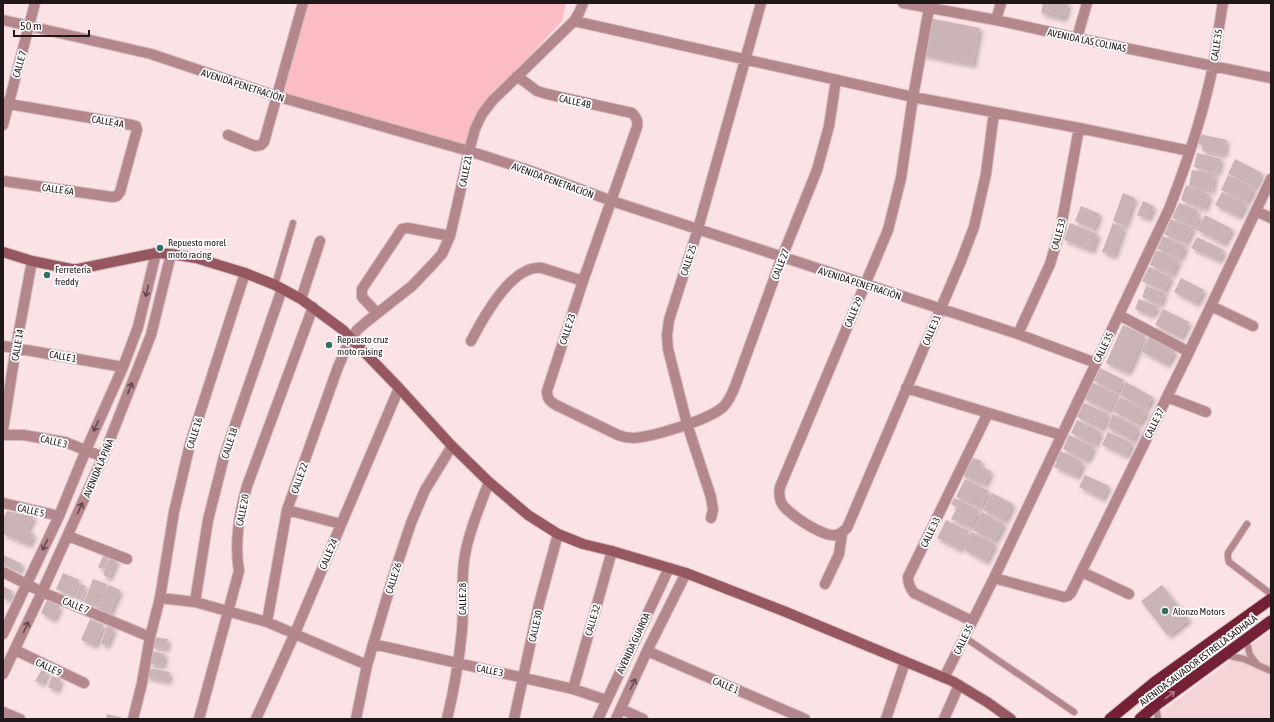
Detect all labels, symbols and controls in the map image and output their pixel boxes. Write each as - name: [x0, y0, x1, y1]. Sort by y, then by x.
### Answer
- scale bar: [14, 12, 89, 38]
- text: 50 m: [20, 19, 42, 33]
- street label: AVENIDA LAS COLINAS: [1047, 27, 1127, 54]
- street label: CALLE 35: [1209, 28, 1224, 62]
- street label: CALLE 7: [11, 49, 28, 79]
- street label: AVENIDA PENETRACIÓN: [200, 67, 286, 104]
- street label: CALLE 4B: [558, 93, 592, 110]
- street label: CALLE 4A: [91, 113, 125, 130]
- street label: CALLE 21: [457, 154, 474, 188]
- street label: AVENIDA PENETRACIÓN: [510, 160, 595, 200]
- street label: CALLE 6A: [41, 182, 75, 197]
- street label: CALLE 33: [1049, 217, 1068, 251]
- place label: Repuesto morel moto racing: [168, 237, 226, 260]
- marker: Repuesto morel moto racing: [155, 243, 165, 253]
- street label: CALLE 25: [678, 243, 699, 277]
- street label: CALLE 27: [770, 247, 791, 281]
- place label: Ferretería freddy: [55, 264, 91, 287]
- street label: AVENIDA PENETRACIÓN: [817, 265, 903, 302]
- marker: Ferretería freddy: [42, 270, 52, 280]
- one-way arrow: [142, 284, 150, 297]
- street label: CALLE 29: [842, 295, 865, 329]
- street label: CALLE 23: [557, 312, 578, 346]
- street label: CALLE 31: [920, 313, 943, 347]
- street label: CALLE 14: [9, 328, 26, 362]
- street label: CALLE 35: [1091, 330, 1116, 364]
- place label: Repuesto cruz moto raising: [337, 334, 389, 357]
- marker: Repuesto cruz moto raising: [324, 340, 334, 350]
- street label: CALLE 1: [48, 349, 78, 364]
- one-way arrow: [126, 383, 134, 395]
- street label: CALLE 37: [1142, 406, 1167, 440]
- street label: CALLE 16: [185, 416, 205, 450]
- one-way arrow: [92, 419, 100, 431]
- street label: CALLE 18: [219, 426, 240, 460]
- street label: CALLE 3: [39, 433, 69, 450]
- street label: AVENIDA LA PIÑA: [81, 437, 116, 499]
- street label: CALLE 22: [289, 461, 310, 495]
- street label: CALLE 20: [234, 493, 251, 527]
- street label: CALLE 5: [16, 502, 46, 519]
- one-way arrow: [77, 503, 84, 515]
- street label: CALLE 33: [918, 515, 943, 549]
- street label: CALLE 24: [317, 537, 340, 571]
- one-way arrow: [41, 539, 48, 551]
- street label: CALLE 26: [384, 561, 404, 595]
- street label: CALLE 28: [457, 583, 468, 615]
- street label: CALLE 7: [61, 595, 91, 616]
- street label: CALLE 32: [583, 603, 602, 637]
- marker: Alonzo Motors: [1160, 606, 1170, 616]
- place label: Alonzo Motors: [1173, 606, 1225, 617]
- street label: CALLE 30: [527, 609, 544, 643]
- street label: AVENIDA GUAROA: [615, 611, 652, 675]
- street label: AVENIDA SALVADOR ESTRELLA SADHALÁ: [1137, 613, 1259, 708]
- one-way arrow: [23, 621, 30, 633]
- street label: CALLE 35: [951, 622, 976, 656]
- street label: CALLE 9: [34, 657, 64, 678]
- street label: CALLE 3: [475, 662, 505, 679]
- street label: CALLE 1: [711, 675, 741, 696]
- one-way arrow: [630, 678, 637, 690]
- one-way arrow: [1164, 691, 1175, 699]

